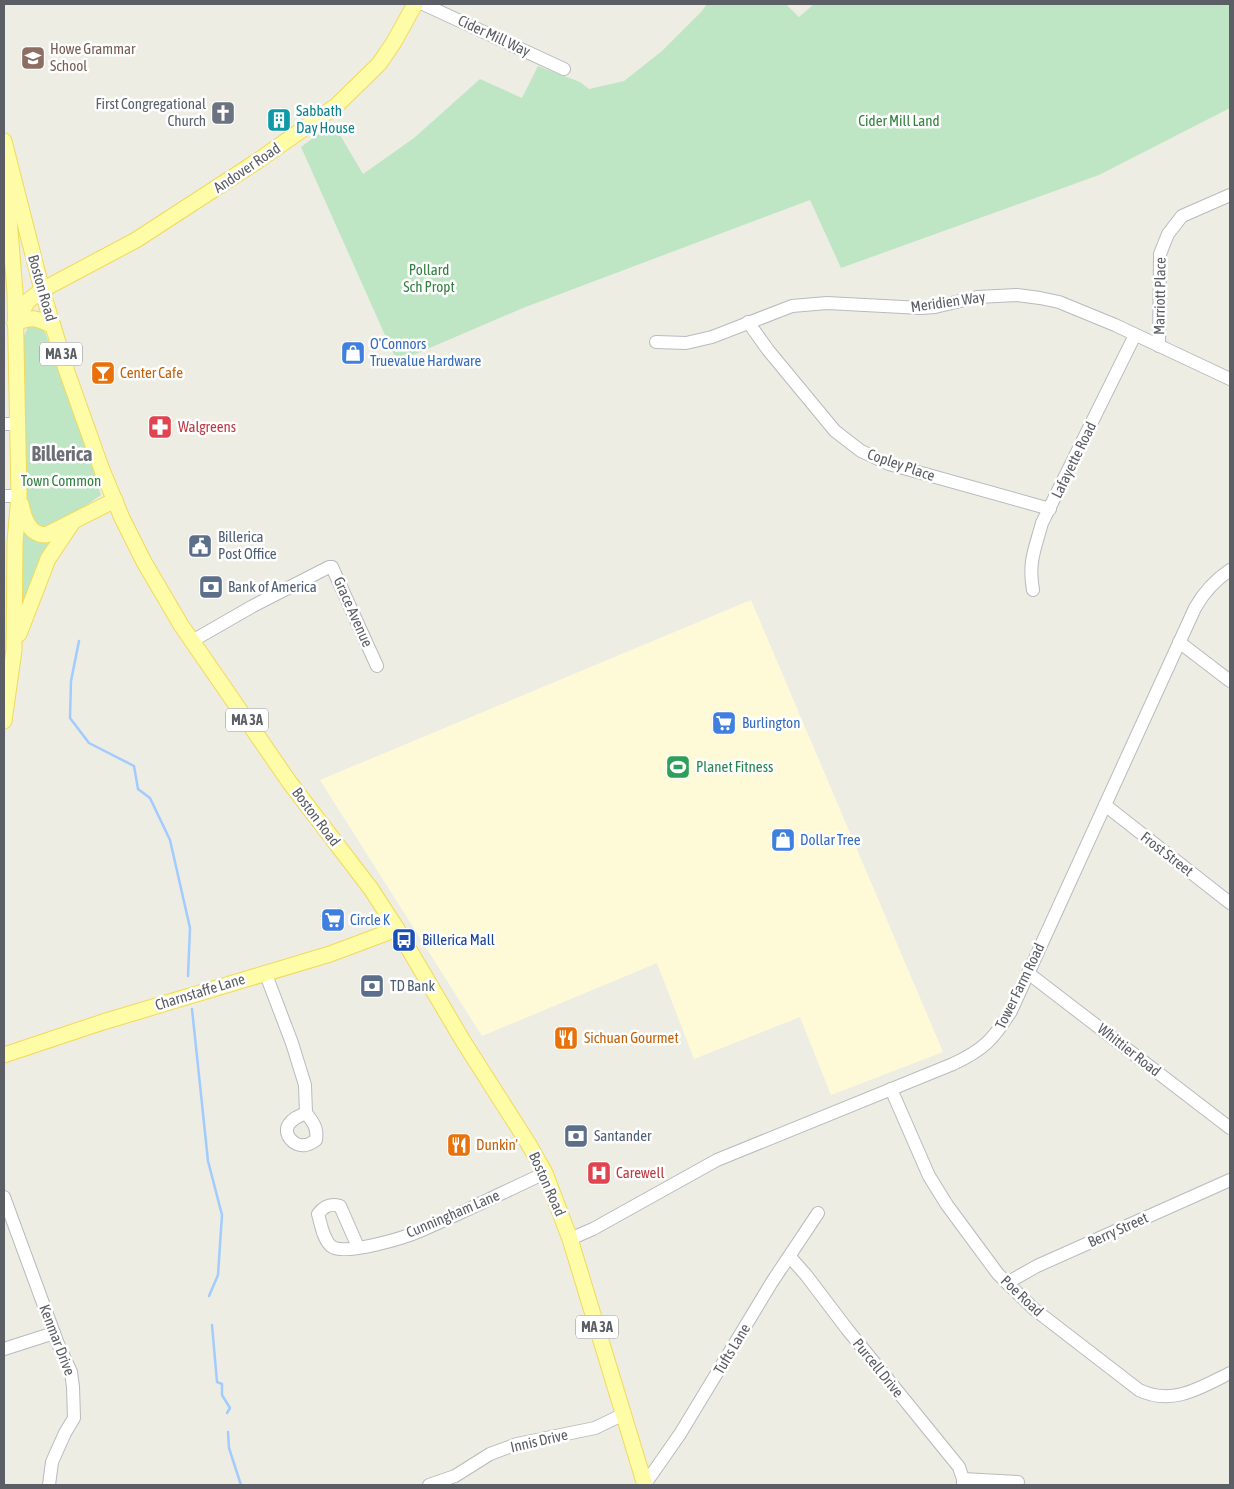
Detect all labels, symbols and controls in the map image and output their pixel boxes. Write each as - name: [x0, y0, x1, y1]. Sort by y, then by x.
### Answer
- street label: Cider Mill Way: [455, 11, 533, 60]
- place label: Howe Grammar School: [50, 40, 136, 74]
- school or university icon: Howe Grammar School: [20, 45, 46, 71]
- place label: First Congregational Church: [95, 95, 206, 129]
- church icon: First Congregational Church: [210, 100, 236, 126]
- place label: Sabbath Day House: [296, 102, 355, 136]
- building icon: Sabbath Day House: [266, 107, 292, 133]
- park label: Cider Mill Land: [858, 112, 940, 129]
- street label: Andover Road: [210, 139, 283, 196]
- street label: Boston Road: [25, 253, 60, 323]
- street label: Marriott Place: [1150, 257, 1169, 335]
- park label: Pollard Sch Propt: [403, 261, 455, 295]
- street label: Meridien Way: [910, 288, 986, 315]
- place label: O'Connors Truevalue Hardware: [370, 335, 482, 369]
- shop icon: O'Connors Truevalue Hardware: [340, 340, 366, 366]
- road number: MA 3A: [40, 342, 82, 366]
- bar icon: Center Cafe: [90, 360, 116, 386]
- place label: Center Cafe: [120, 364, 183, 381]
- pharmacy icon: Walgreens: [147, 414, 173, 440]
- place label: Walgreens: [178, 418, 236, 435]
- street label: Lafayette Road: [1048, 419, 1099, 501]
- district label: Billerica: [32, 442, 92, 465]
- street label: Copley Place: [865, 445, 937, 484]
- park label: Town Common: [21, 472, 101, 489]
- place label: Billerica Post Office: [218, 528, 277, 562]
- public building icon: Billerica Post Office: [187, 533, 213, 559]
- bank icon: Bank of America: [198, 574, 224, 600]
- street label: Grace Avenue: [330, 574, 377, 650]
- place label: Bank of America: [228, 578, 317, 595]
- road number: MA 3A: [226, 708, 268, 732]
- supermarket icon: Burlington: [711, 710, 737, 736]
- place label: Burlington: [742, 714, 800, 731]
- sports icon: Planet Fitness: [665, 754, 691, 780]
- place label: Planet Fitness: [696, 758, 773, 775]
- street label: Boston Road: [289, 784, 344, 849]
- shop icon: Dollar Tree: [770, 827, 796, 853]
- street label: Frost Street: [1138, 828, 1197, 879]
- place label: Dollar Tree: [800, 831, 861, 848]
- supermarket icon: Circle K: [320, 907, 346, 933]
- place label: Circle K: [350, 911, 391, 928]
- bus stop icon: Billerica Mall: [391, 927, 417, 953]
- place label: Billerica Mall: [422, 931, 495, 948]
- street label: Tower Farm Road: [991, 940, 1048, 1031]
- street label: Charnstaffe Lane: [153, 970, 247, 1013]
- bank icon: TD Bank: [359, 973, 385, 999]
- place label: TD Bank: [390, 977, 435, 994]
- street label: Whittier Road: [1094, 1020, 1164, 1080]
- restaurant icon: Sichuan Gourmet: [553, 1025, 579, 1051]
- place label: Sichuan Gourmet: [584, 1029, 679, 1046]
- bank icon: Santander: [563, 1123, 589, 1149]
- place label: Santander: [594, 1127, 652, 1144]
- restaurant icon: Dunkin': [446, 1132, 472, 1158]
- place label: Dunkin': [476, 1136, 518, 1153]
- street label: Boston Road: [526, 1149, 569, 1219]
- hospital icon: Carewell: [586, 1160, 612, 1186]
- place label: Carewell: [616, 1164, 664, 1181]
- street label: Cunningham Lane: [404, 1186, 502, 1241]
- street label: Berry Street: [1085, 1209, 1150, 1250]
- street label: Poe Road: [998, 1272, 1047, 1320]
- street label: Kenmar Drive: [36, 1302, 79, 1378]
- road number: MA 3A: [576, 1315, 618, 1338]
- street label: Tufts Lane: [710, 1320, 753, 1377]
- street label: Purcell Drive: [850, 1335, 907, 1401]
- street label: Innis Drive: [509, 1426, 569, 1455]

